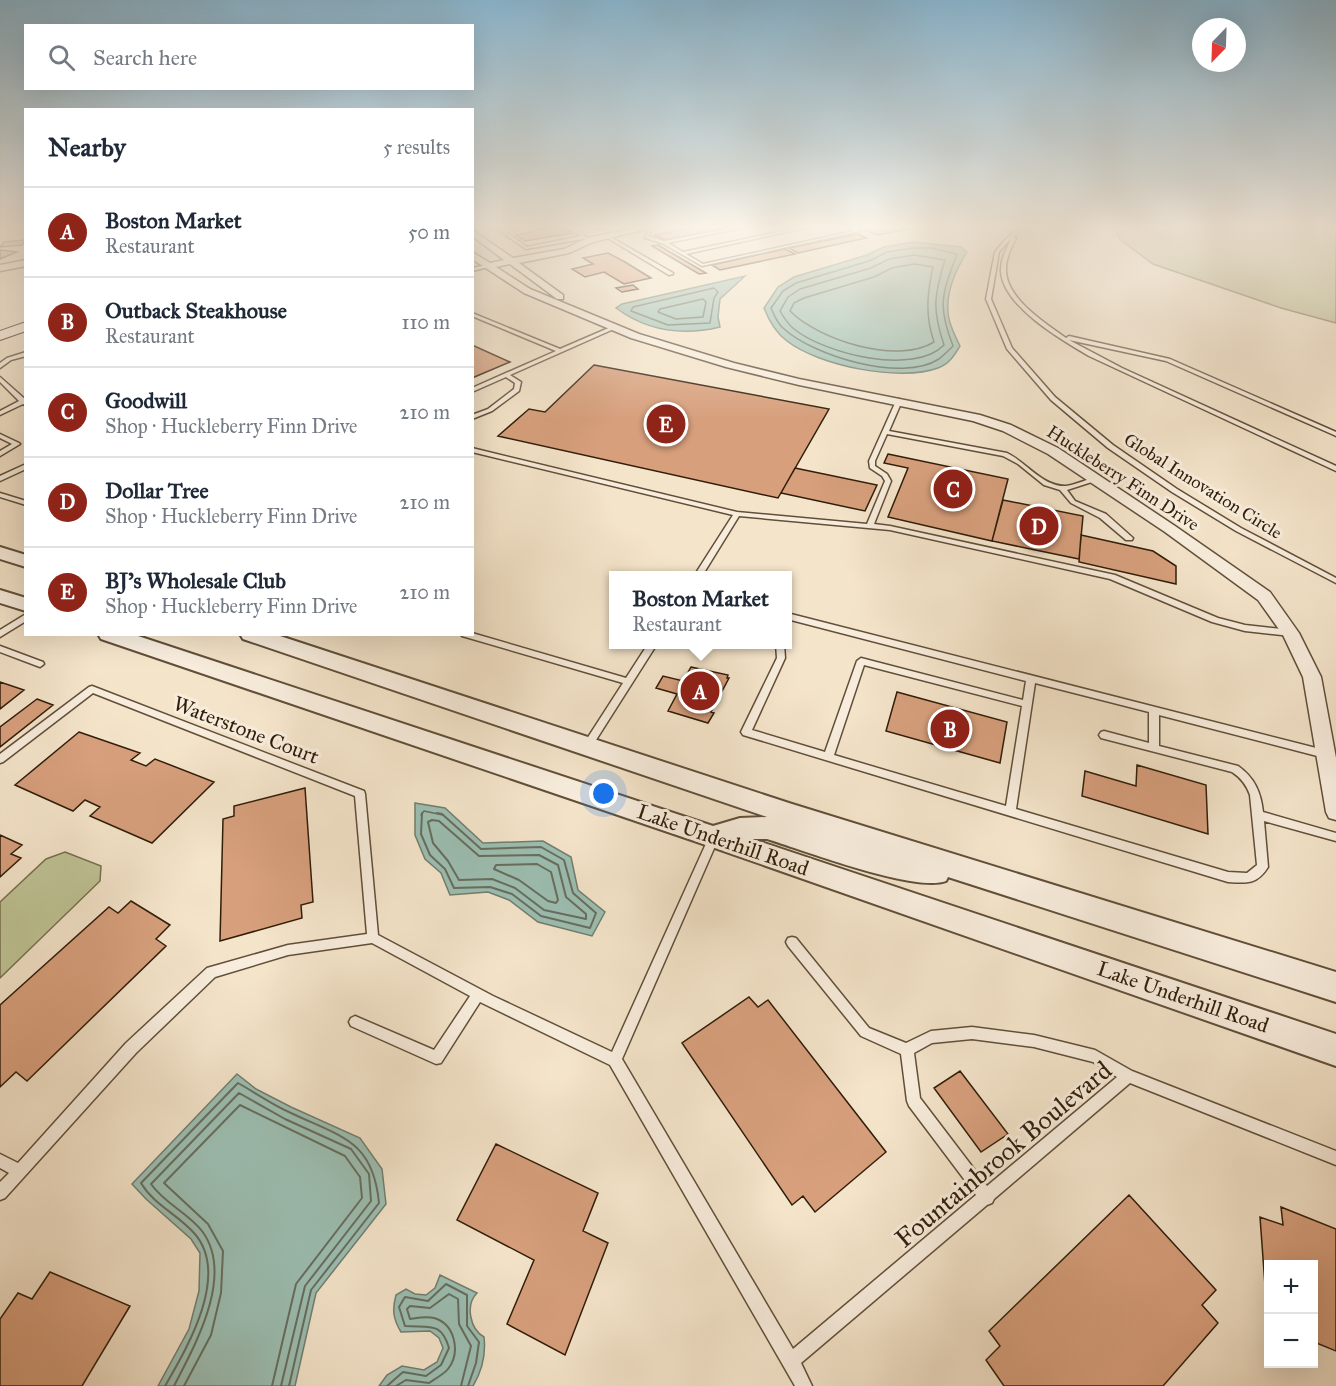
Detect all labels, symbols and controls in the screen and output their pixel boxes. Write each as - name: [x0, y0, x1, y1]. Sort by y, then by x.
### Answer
- north arrow: [1192, 18, 1246, 72]
- search box: [24, 24, 474, 90]
- icon: search: [45, 41, 78, 74]
- text: Search here: [93, 44, 197, 71]
- text: Nearby: [48, 131, 126, 163]
- text: 5 results: [383, 135, 450, 159]
- text: Boston Market: [105, 207, 242, 234]
- text: A: [61, 220, 74, 244]
- text: 50 m: [408, 220, 450, 244]
- text: Restaurant: [105, 234, 195, 258]
- text: Outback Steakhouse: [105, 297, 287, 324]
- text: B: [61, 310, 74, 334]
- text: 110 m: [402, 310, 450, 334]
- text: Restaurant: [105, 324, 195, 348]
- text: Goodwill: [105, 387, 187, 414]
- text: C: [61, 400, 74, 424]
- text: 210 m: [400, 400, 450, 424]
- pin: E: [646, 402, 686, 446]
- text: Shop · Huckleberry Finn Drive: [105, 414, 357, 438]
- street label: Huckleberry Finn Drive: [1043, 421, 1203, 535]
- street label: Global Innovation Circle: [1120, 428, 1286, 544]
- pin: C: [934, 466, 972, 512]
- text: Dollar Tree: [105, 477, 209, 504]
- text: D: [60, 490, 75, 514]
- text: 210 m: [400, 490, 450, 514]
- text: Shop · Huckleberry Finn Drive: [105, 504, 357, 528]
- pin: D: [1020, 504, 1058, 548]
- text: BJ's Wholesale Club: [105, 567, 286, 594]
- popup: [609, 571, 792, 649]
- text: E: [60, 580, 75, 604]
- text: 210 m: [400, 580, 450, 604]
- text: Boston Market: [632, 585, 769, 612]
- text: Shop · Huckleberry Finn Drive: [105, 594, 357, 618]
- text: Restaurant: [632, 612, 722, 636]
- pin: A: [680, 668, 720, 714]
- street label: Waterstone Court: [170, 690, 323, 770]
- pin: B: [930, 706, 970, 752]
- your location: [589, 779, 618, 808]
- street label: Lake Underhill Road: [634, 798, 813, 882]
- street label: Lake Underhill Road: [1094, 955, 1273, 1039]
- street label: Fountainbrook Boulevard: [888, 1054, 1118, 1254]
- map controls: [1264, 1260, 1318, 1368]
- button: +: [1264, 1260, 1318, 1314]
- button: −: [1264, 1314, 1318, 1368]

